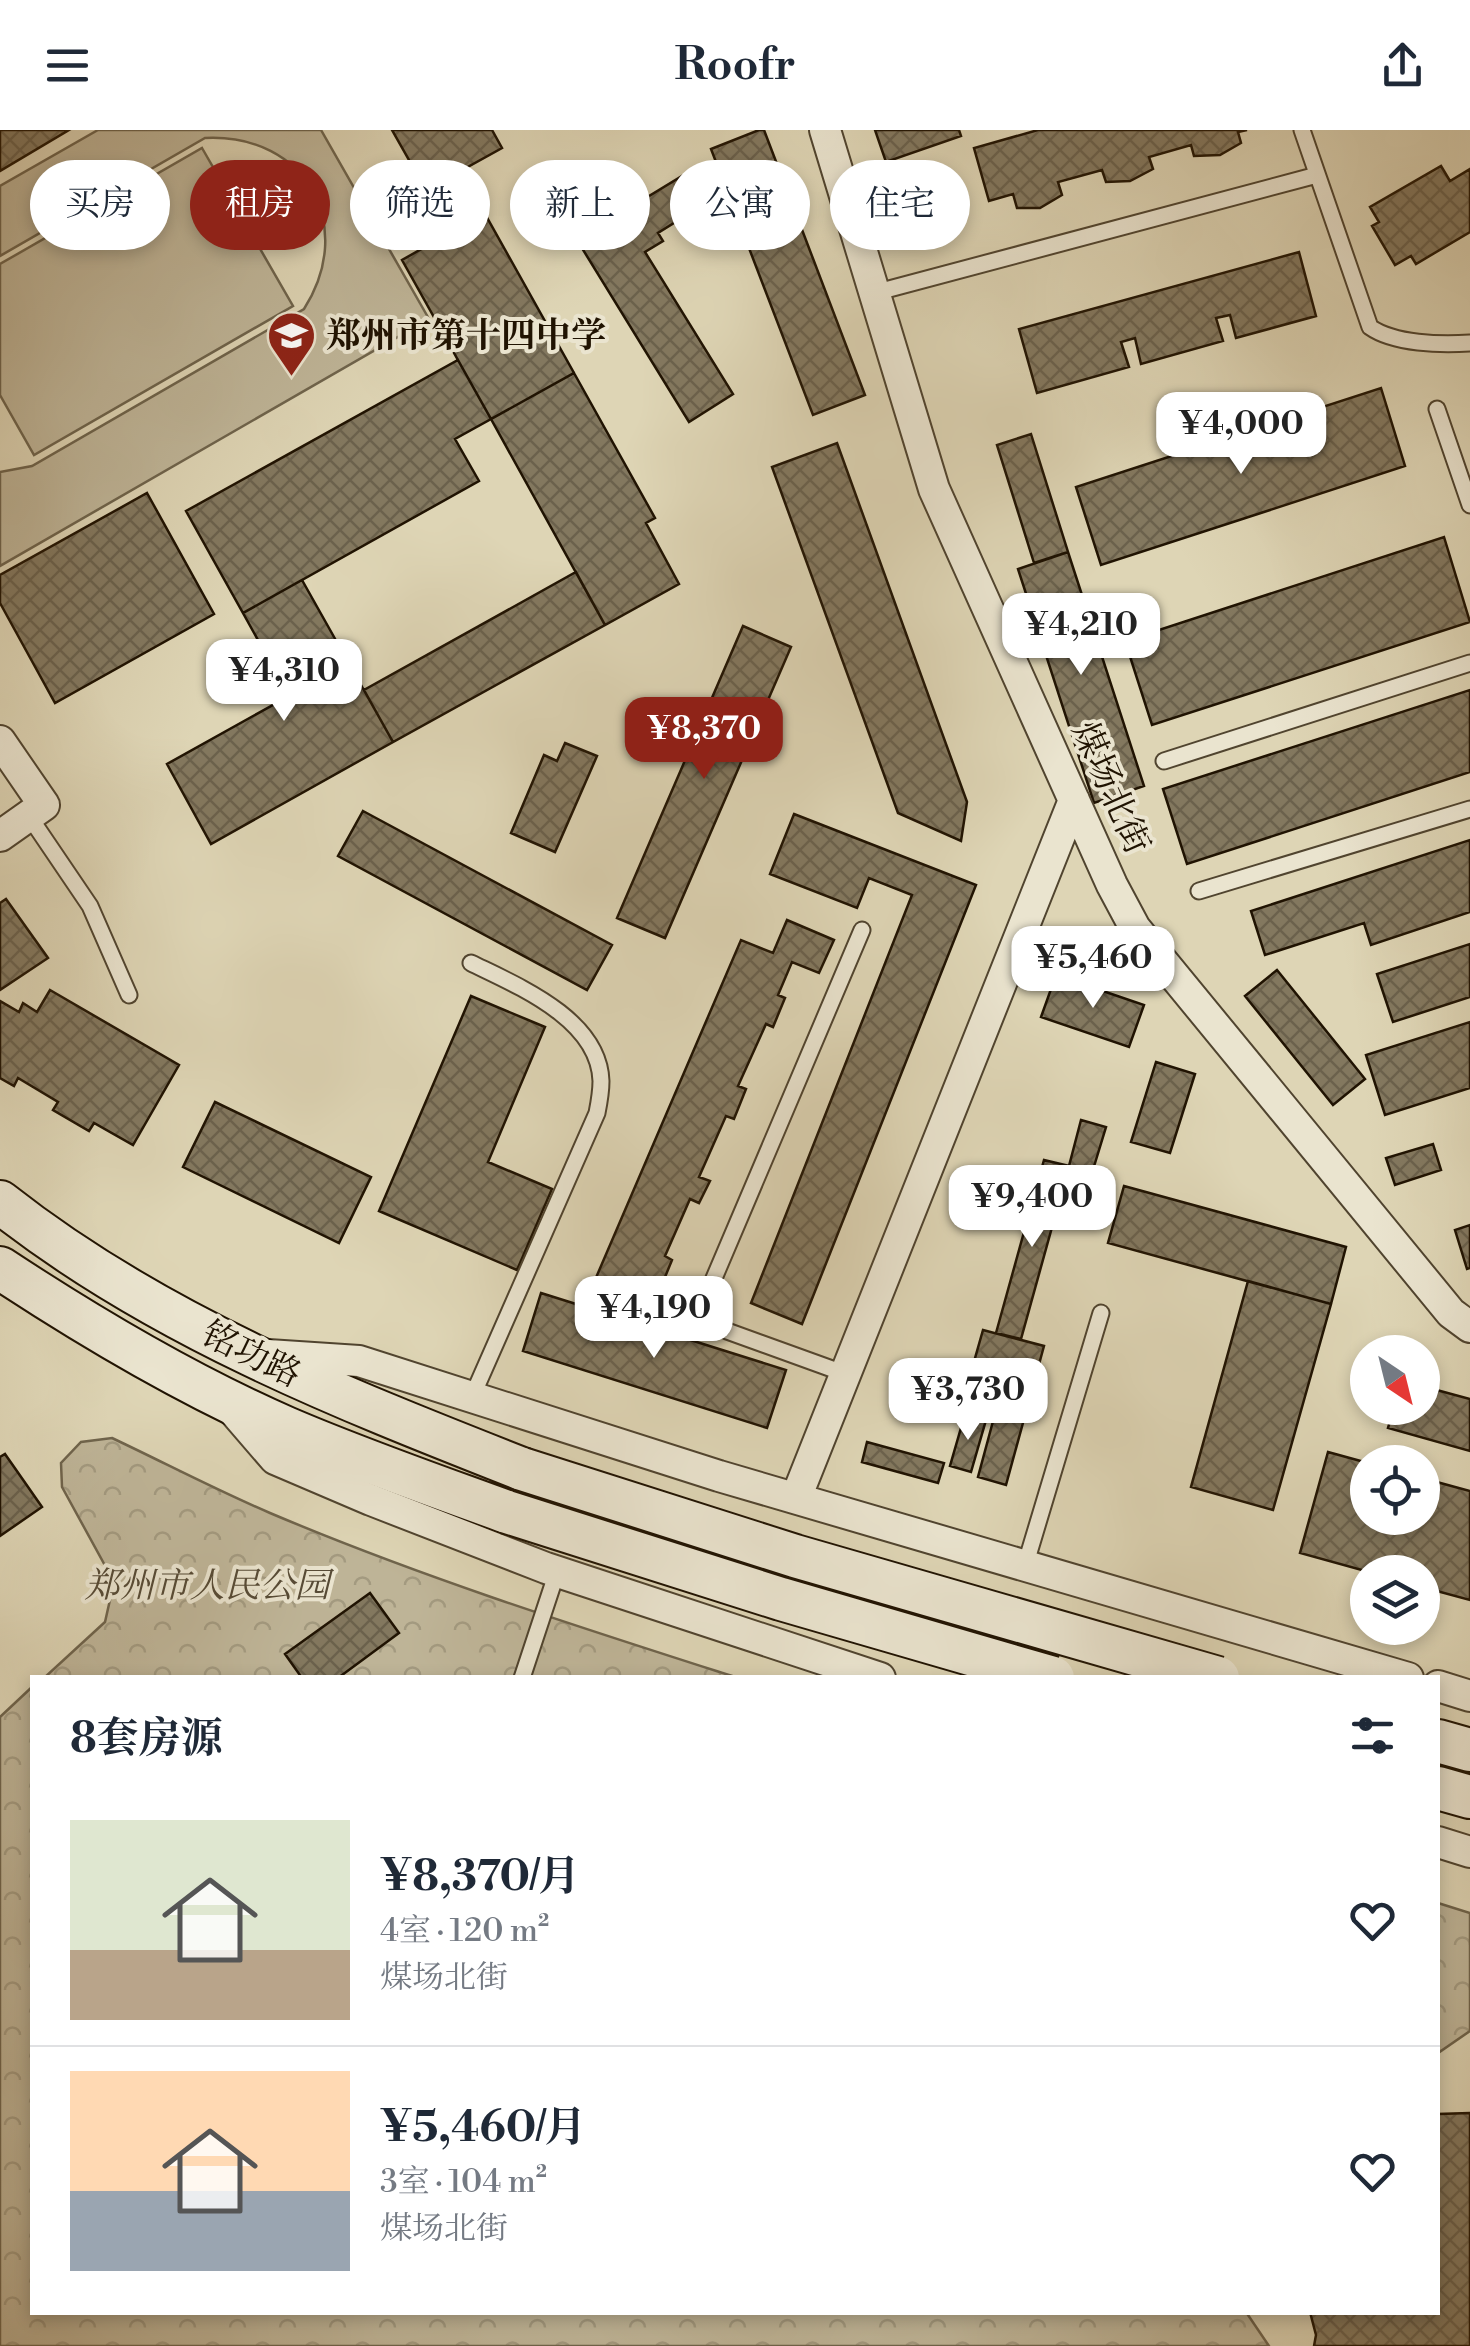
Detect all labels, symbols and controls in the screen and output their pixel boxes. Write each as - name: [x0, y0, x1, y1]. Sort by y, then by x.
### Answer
- text: Roofr: [674, 37, 796, 94]
- icon: menu: [40, 38, 95, 93]
- icon: share: [1375, 38, 1430, 93]
- chip: 买房: [30, 160, 170, 250]
- chip: 租房: [190, 160, 330, 250]
- chip: 筛选: [350, 160, 490, 250]
- chip: 新上: [510, 160, 650, 250]
- chip: 公寓: [670, 160, 810, 250]
- chip: 住宅: [830, 160, 970, 250]
- school or university icon: 郑州市第十四中学: [265, 310, 317, 378]
- place label: 郑州市第十四中学: [326, 315, 606, 358]
- pin: ¥4,000: [1160, 392, 1322, 477]
- text: ¥4,000: [1178, 404, 1304, 444]
- pin: ¥4,210: [1000, 593, 1162, 678]
- text: ¥4,210: [1024, 605, 1138, 645]
- pin: ¥4,310: [203, 639, 365, 724]
- text: ¥4,310: [228, 651, 340, 691]
- pin: ¥8,370: [623, 697, 785, 782]
- text: ¥8,370: [647, 709, 761, 749]
- street label: 煤场北街: [1062, 715, 1158, 861]
- pin: ¥5,460: [1012, 926, 1174, 1011]
- text: ¥5,460: [1033, 938, 1153, 978]
- pin: ¥9,400: [951, 1165, 1113, 1250]
- text: ¥9,400: [971, 1177, 1093, 1217]
- pin: ¥4,190: [573, 1276, 735, 1361]
- text: ¥4,190: [597, 1288, 711, 1328]
- street label: 铭功路: [194, 1313, 308, 1397]
- north arrow: [1350, 1335, 1440, 1425]
- map controls: [1350, 1335, 1440, 1645]
- pin: ¥3,730: [887, 1358, 1049, 1443]
- text: ¥3,730: [911, 1370, 1025, 1410]
- button: locate: [1350, 1445, 1440, 1535]
- button: layers: [1350, 1555, 1440, 1645]
- park label: 郑州市人民公园: [84, 1565, 334, 1608]
- icon: filters: [1345, 1708, 1400, 1763]
- text: 8套房源: [70, 1713, 223, 1766]
- text: ¥8,370/月: [380, 1851, 580, 1904]
- icon: home: [150, 1860, 270, 1980]
- icon: heart: [1345, 1893, 1400, 1948]
- text: 4室 · 120 m²: [380, 1911, 549, 1951]
- text: 煤场北街: [380, 1958, 508, 1998]
- text: ¥5,460/月: [380, 2102, 586, 2155]
- icon: home: [150, 2111, 270, 2231]
- icon: heart: [1345, 2144, 1400, 2199]
- text: 3室 · 104 m²: [380, 2162, 547, 2202]
- text: 煤场北街: [380, 2209, 508, 2249]

